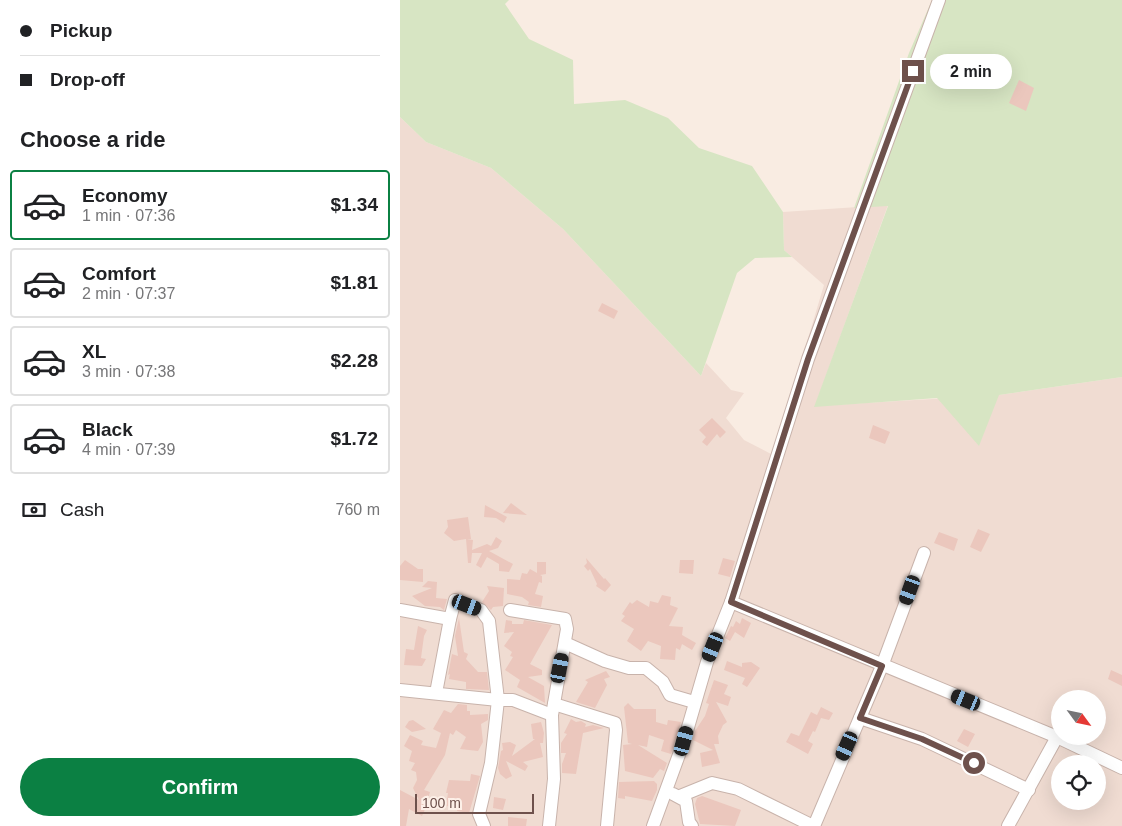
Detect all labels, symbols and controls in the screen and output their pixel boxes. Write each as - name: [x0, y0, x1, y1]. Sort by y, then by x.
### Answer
- text: Pickup: [50, 20, 112, 41]
- callout: 2 min: [930, 54, 1013, 88]
- route end: [902, 60, 924, 82]
- text: 2 min: [950, 63, 992, 80]
- text: Drop-off: [50, 69, 125, 90]
- text: Choose a ride: [20, 127, 165, 152]
- icon: car: [22, 183, 67, 228]
- text: Economy: [82, 185, 168, 206]
- text: $1.34: [330, 194, 378, 215]
- text: 1 min · 07:36: [82, 207, 175, 224]
- icon: car: [22, 261, 67, 306]
- text: Comfort: [82, 263, 156, 284]
- text: $1.81: [330, 272, 378, 293]
- text: 2 min · 07:37: [82, 285, 175, 302]
- icon: car: [22, 339, 67, 384]
- text: XL: [82, 341, 106, 362]
- text: $2.28: [330, 350, 378, 371]
- text: 3 min · 07:38: [82, 363, 175, 380]
- icon: car: [22, 417, 67, 462]
- text: Black: [82, 419, 133, 440]
- text: $1.72: [330, 428, 378, 449]
- text: 4 min · 07:39: [82, 441, 175, 458]
- icon: cash: [20, 496, 48, 524]
- text: Cash: [60, 499, 104, 520]
- text: 760 m: [336, 501, 380, 518]
- car: [897, 573, 922, 607]
- car: [450, 593, 483, 617]
- car: [700, 630, 725, 664]
- car: [549, 652, 570, 684]
- car: [949, 687, 982, 713]
- north arrow: [1051, 690, 1106, 745]
- map controls: [1051, 690, 1106, 810]
- car: [672, 725, 695, 757]
- car: [834, 729, 859, 763]
- route start: [963, 752, 985, 774]
- button: locate: [1051, 755, 1106, 810]
- button: Confirm: [20, 758, 380, 816]
- scale bar: [415, 791, 534, 814]
- text: 100 m: [422, 795, 461, 811]

